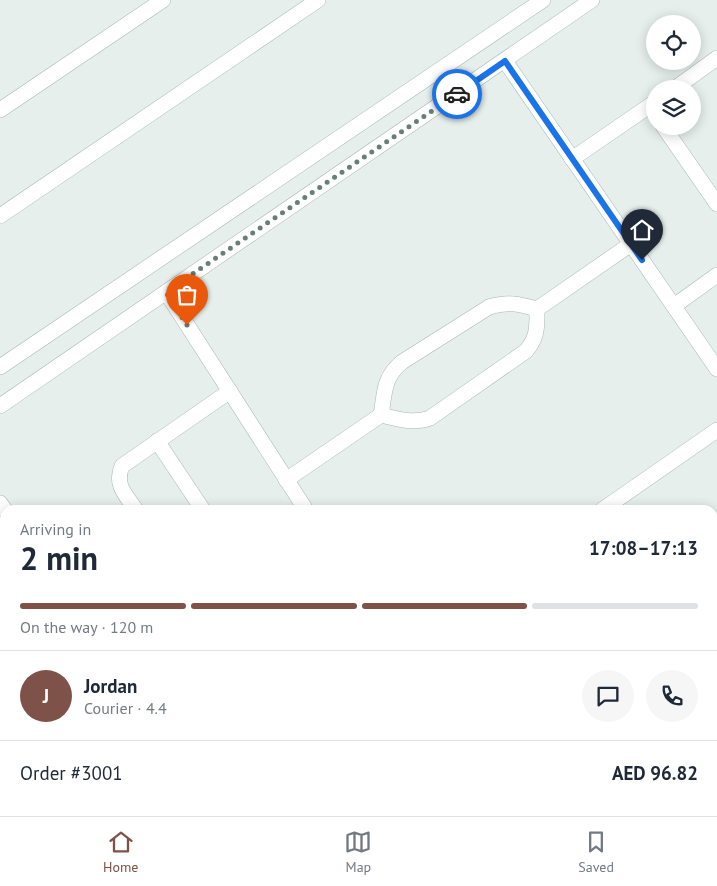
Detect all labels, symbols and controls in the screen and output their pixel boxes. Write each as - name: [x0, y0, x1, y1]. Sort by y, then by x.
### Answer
- map controls: [646, 15, 701, 135]
- button: locate: [646, 15, 701, 70]
- courier: [432, 69, 482, 119]
- icon: car: [443, 80, 471, 108]
- button: layers: [646, 80, 701, 135]
- pin: [621, 209, 663, 260]
- icon: home: [628, 216, 656, 244]
- pin: [166, 274, 208, 325]
- icon: bag: [173, 281, 201, 309]
- text: Arriving in: [20, 519, 91, 539]
- text: 17:08–17:13: [589, 536, 698, 560]
- text: 2 min: [20, 537, 98, 579]
- text: On the way · 120 m: [20, 617, 153, 637]
- button: chat: [582, 670, 634, 722]
- button: phone: [646, 670, 698, 722]
- text: Jordan: [84, 674, 137, 698]
- text: J: [43, 684, 49, 708]
- text: Courier · 4.4: [84, 698, 167, 718]
- text: Order #3001: [20, 761, 123, 785]
- text: AED 96.82: [612, 761, 698, 785]
- tab: Home: [103, 828, 138, 876]
- tab: Map: [344, 828, 372, 876]
- tab: Saved: [578, 828, 614, 876]

